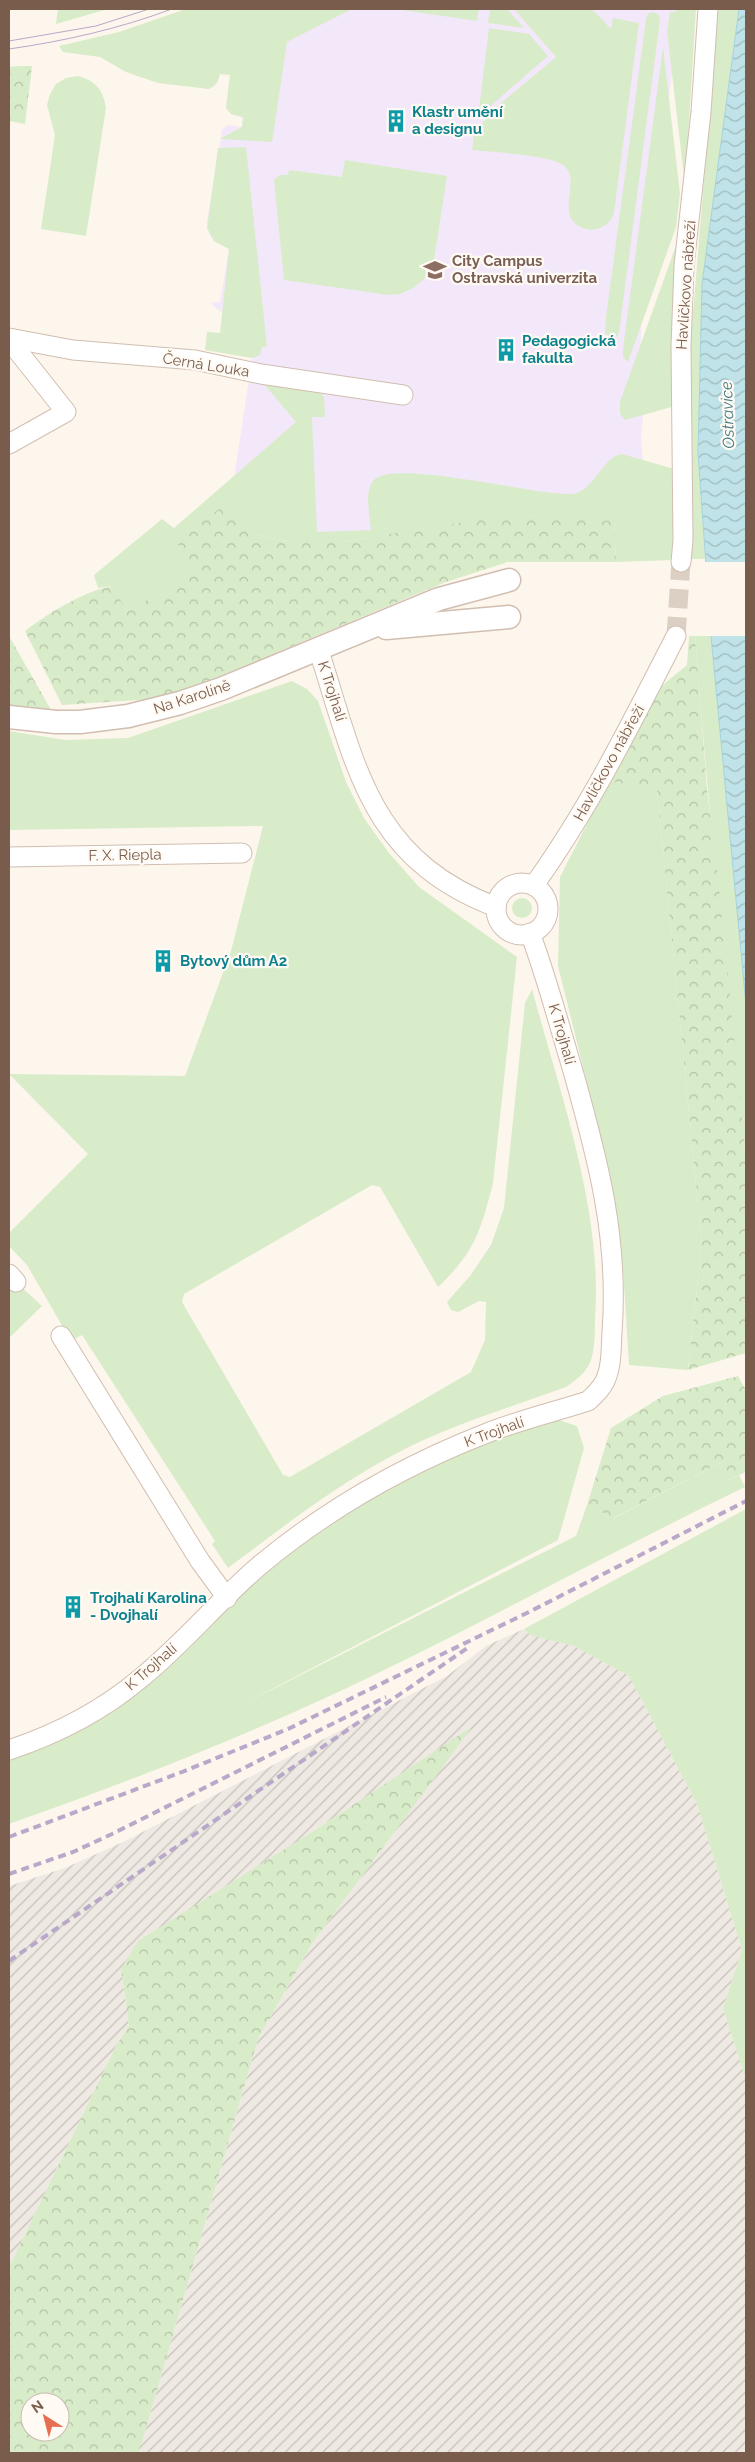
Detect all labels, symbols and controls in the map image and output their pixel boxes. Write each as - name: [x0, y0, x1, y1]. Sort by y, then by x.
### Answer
- place label: Klastr umění a designu: [412, 103, 503, 138]
- building icon: Klastr umění a designu: [383, 108, 409, 134]
- street label: Havlíčkovo nábřeží: [672, 219, 700, 350]
- place label: City Campus Ostravská univerzita: [452, 252, 597, 287]
- school or university icon: City Campus Ostravská univerzita: [422, 257, 448, 283]
- place label: Pedagogická fakulta: [522, 332, 616, 367]
- building icon: Pedagogická fakulta: [493, 337, 519, 363]
- street label: Černá Louka: [161, 348, 251, 381]
- water label: Ostravice: [717, 381, 738, 449]
- street label: K Trojhalí: [314, 659, 350, 724]
- street label: Na Karolíně: [151, 676, 233, 718]
- street label: Havlíčkovo nábřeží: [570, 701, 649, 824]
- street label: F. X. Riepla: [88, 845, 162, 865]
- building icon: Bytový dům A2: [150, 948, 176, 974]
- place label: Bytový dům A2: [180, 952, 287, 970]
- street label: K Trojhalí: [545, 1002, 579, 1067]
- street label: K Trojhalí: [462, 1413, 527, 1451]
- place label: Trojhalí Karolina - Dvojhalí: [90, 1589, 207, 1624]
- building icon: Trojhalí Karolina - Dvojhalí: [60, 1594, 86, 1620]
- street label: K Trojhalí: [122, 1639, 181, 1694]
- north arrow: [20, 2392, 70, 2442]
- text: N: [28, 2397, 46, 2416]

